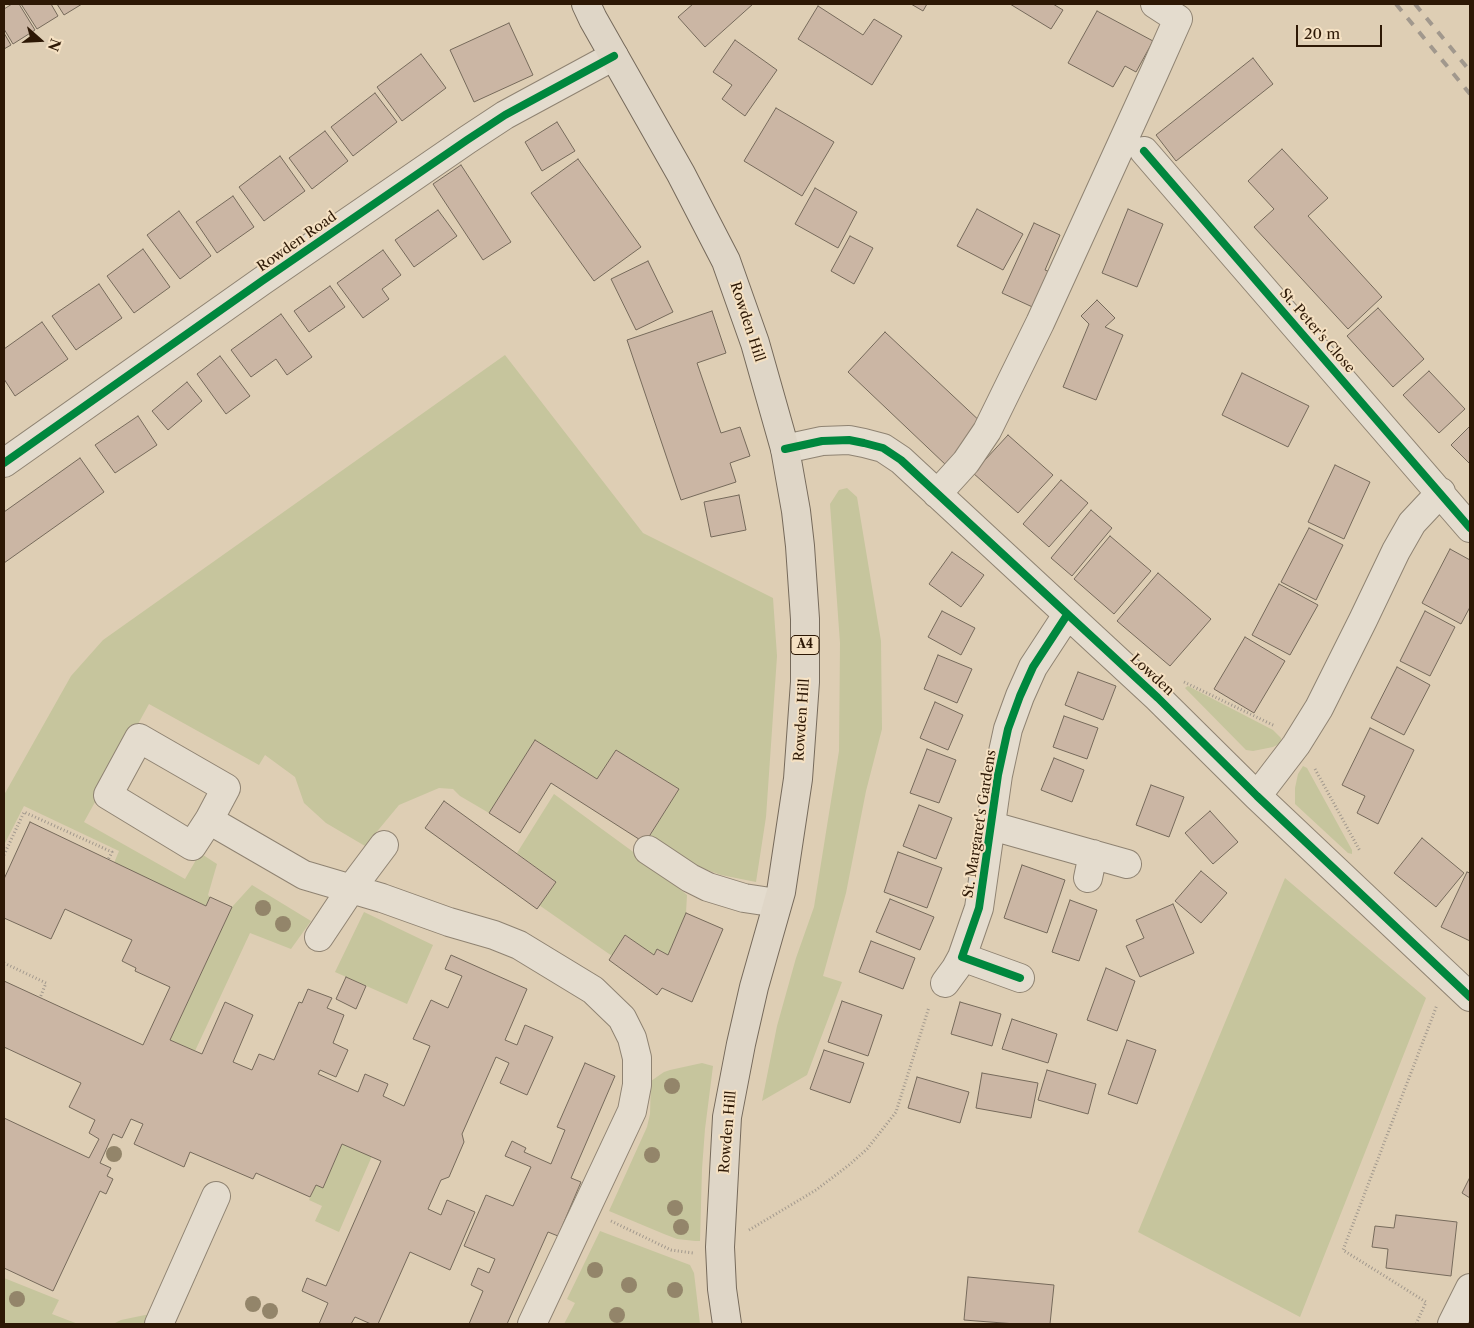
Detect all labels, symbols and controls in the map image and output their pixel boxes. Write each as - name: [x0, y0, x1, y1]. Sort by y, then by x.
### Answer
- north arrow: [15, 15, 65, 65]
- scale bar: [1299, 15, 1385, 47]
- text: 20 m: [1304, 24, 1340, 43]
- text: N: [44, 36, 65, 54]
- street label: Rowden Road: [254, 208, 340, 276]
- street label: Rowden Hill: [726, 280, 768, 364]
- street label: St. Peter's Close: [1276, 285, 1358, 377]
- road number: A4: [791, 636, 819, 654]
- street label: Lowden: [1127, 651, 1177, 699]
- street label: Rowden Hill: [791, 678, 813, 762]
- street label: St. Margaret's Gardens: [960, 749, 1000, 899]
- street label: Rowden Hill: [716, 1090, 740, 1174]

